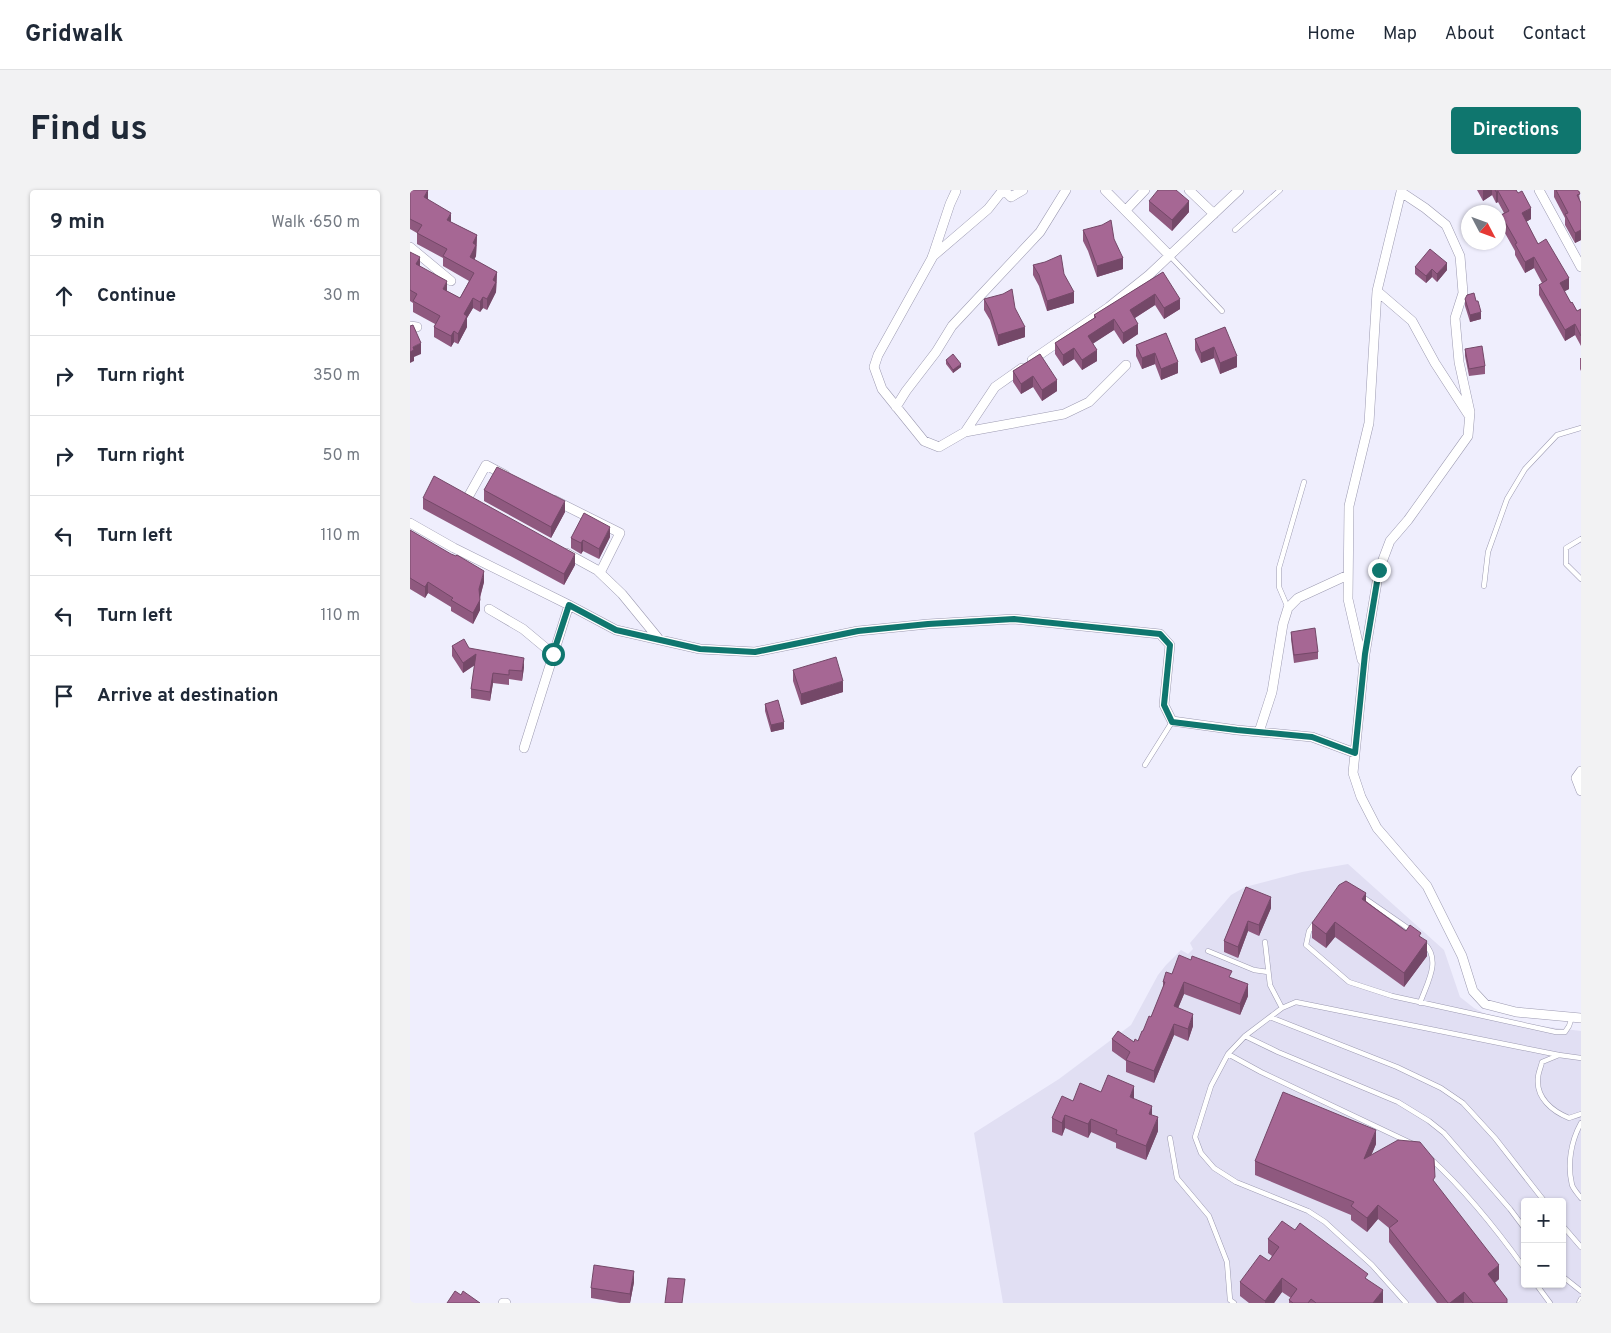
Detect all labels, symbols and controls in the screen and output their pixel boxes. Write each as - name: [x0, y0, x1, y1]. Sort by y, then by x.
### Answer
- text: Gridwalk: [25, 20, 123, 50]
- text: Home: [1307, 23, 1355, 46]
- text: Map: [1383, 23, 1417, 46]
- text: About: [1445, 23, 1494, 46]
- text: Contact: [1522, 23, 1586, 46]
- button: Directions: [1451, 107, 1581, 154]
- text: Find us: [30, 108, 148, 152]
- north arrow: [1461, 205, 1506, 250]
- text: 9 min: [50, 209, 105, 236]
- text: Walk · 650 m: [271, 213, 360, 233]
- icon: ahead: [50, 282, 78, 310]
- text: Continue: [97, 284, 176, 308]
- text: 30 m: [323, 286, 360, 306]
- icon: right: [50, 362, 78, 390]
- text: Turn right: [97, 364, 185, 388]
- text: 350 m: [313, 366, 360, 386]
- icon: right: [50, 442, 78, 470]
- text: Turn right: [97, 444, 185, 468]
- text: 50 m: [323, 446, 360, 466]
- icon: left: [50, 522, 78, 550]
- text: Turn left: [97, 524, 173, 548]
- text: 110 m: [320, 526, 360, 546]
- route end: [1368, 559, 1391, 582]
- icon: left: [50, 602, 78, 630]
- text: Turn left: [97, 604, 173, 628]
- text: 110 m: [320, 606, 360, 626]
- route start: [542, 643, 565, 666]
- icon: arrive: [50, 682, 78, 710]
- text: Arrive at destination: [97, 684, 278, 708]
- map controls: [1521, 1198, 1566, 1288]
- button: +: [1521, 1198, 1566, 1243]
- button: −: [1521, 1243, 1566, 1288]

